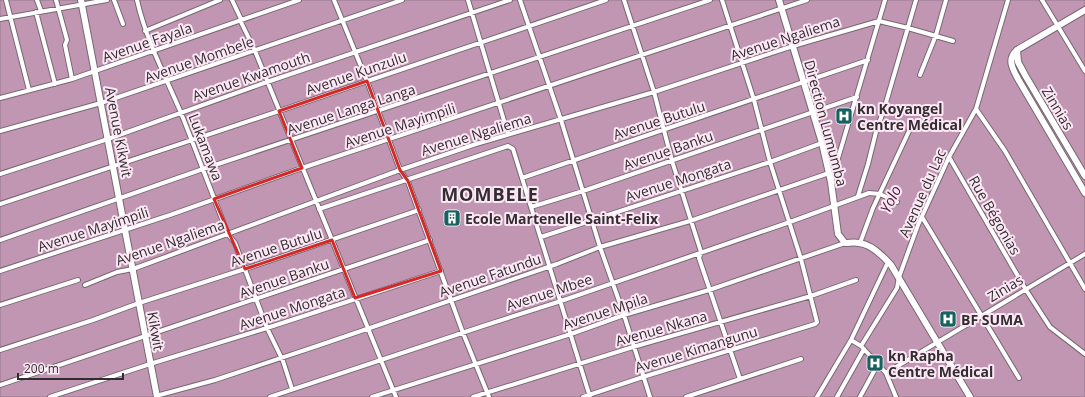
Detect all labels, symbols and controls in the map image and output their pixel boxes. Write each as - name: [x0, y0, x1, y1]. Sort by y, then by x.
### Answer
- street label: Avenue Ngaliema: [728, 11, 842, 65]
- street label: Avenue Fayala: [100, 18, 194, 66]
- street label: Avenue Mombele: [142, 31, 256, 87]
- street label: Avenue Kwamouth: [190, 47, 312, 105]
- street label: Avenue Kunzulu: [303, 47, 409, 99]
- street label: Direction Lumumba: [800, 58, 852, 188]
- street label: Avenue Langa Langa: [284, 79, 418, 139]
- street label: Zinnias: [1038, 83, 1078, 133]
- street label: Avenue Kikwit: [101, 85, 137, 179]
- street label: Avenue Butulu: [611, 96, 707, 144]
- street label: Avenue Mayimpili: [342, 98, 458, 152]
- place label: kn Koyangel Centre Médical: [857, 99, 962, 134]
- hospital icon: kn Koyangel Centre Médical: [834, 106, 854, 126]
- street label: Avenue Ngaliema: [419, 108, 533, 160]
- street label: Lukamawa: [185, 111, 227, 183]
- street label: Avenue Banku: [621, 126, 715, 174]
- street label: Avenue du Lac: [894, 145, 950, 240]
- street label: Avenue Mongata: [623, 154, 733, 206]
- street label: Rue Bégonias: [965, 172, 1025, 258]
- district label: MOMBELE: [441, 182, 539, 206]
- water label: Yolo: [875, 182, 905, 216]
- street label: Avenue Mayimpili: [35, 202, 151, 256]
- building icon: Ecole Martenelle Saint-Felix: [442, 208, 462, 228]
- place label: Ecole Martenelle Saint-Felix: [465, 209, 659, 228]
- street label: Avenue Ngaliema: [113, 214, 227, 270]
- street label: Avenue Butulu: [228, 223, 324, 271]
- street label: Avenue Fatundu: [436, 249, 544, 301]
- street label: Avenue Banku: [237, 254, 331, 302]
- street label: Avenue Mbee: [504, 269, 595, 315]
- street label: Zinias: [984, 270, 1027, 306]
- street label: Avenue Mongata: [237, 282, 347, 334]
- street label: Avenue Mpila: [560, 288, 650, 334]
- street label: Avenue Nkana: [613, 306, 709, 350]
- hospital icon: BF SUMA: [938, 309, 958, 329]
- street label: Kikwit: [143, 310, 169, 352]
- place label: BF SUMA: [961, 310, 1023, 329]
- street label: Avenue Kimangunu: [632, 321, 760, 377]
- place label: kn Rapha Centre Médical: [888, 346, 993, 381]
- hospital icon: kn Rapha Centre Médical: [865, 353, 885, 373]
- scale bar: [18, 355, 123, 381]
- text: 200 m: [24, 360, 59, 377]

